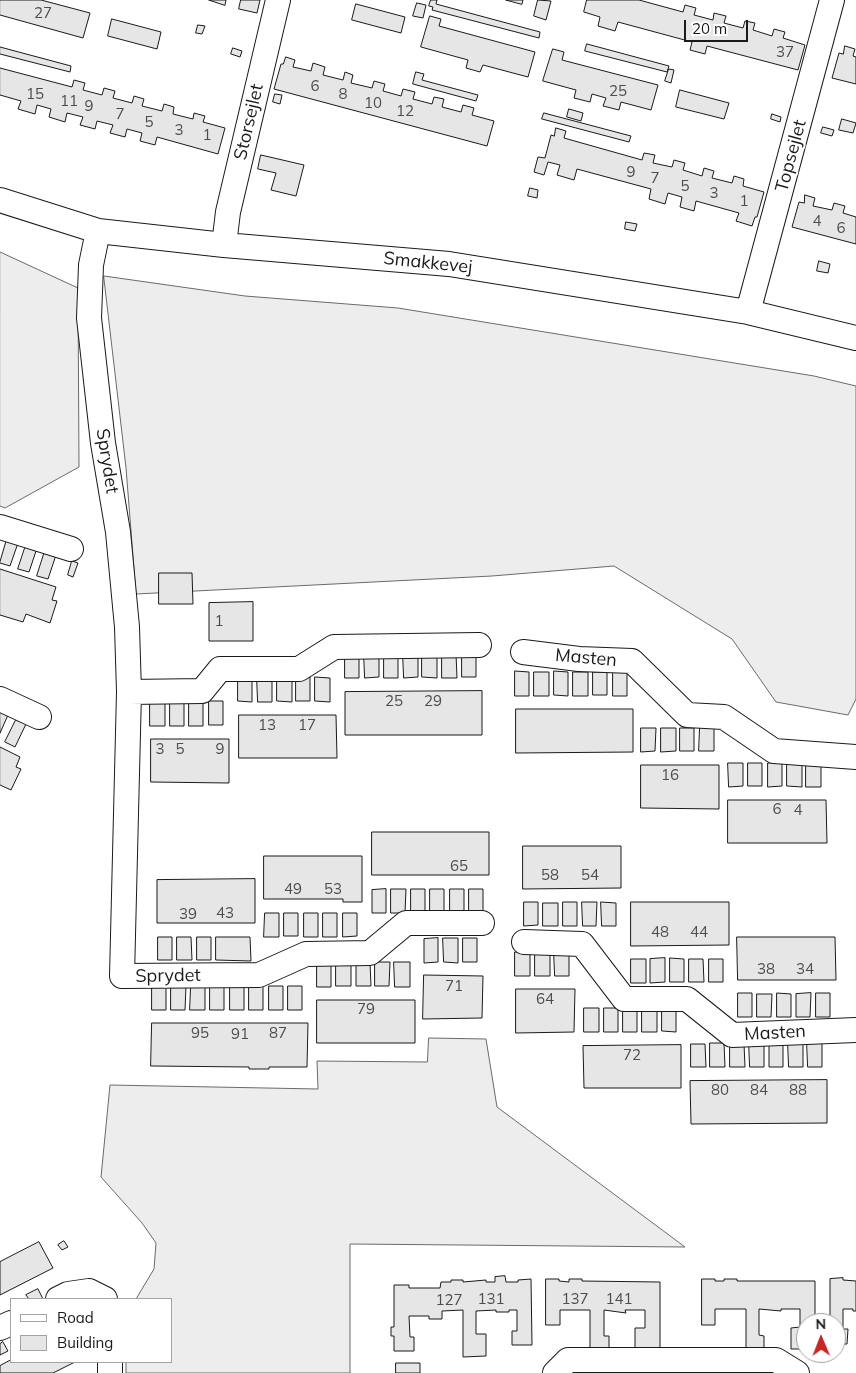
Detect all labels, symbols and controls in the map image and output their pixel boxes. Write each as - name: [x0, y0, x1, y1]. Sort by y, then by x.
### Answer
- house number: 27: [34, 4, 52, 22]
- scale bar: [686, 10, 750, 42]
- text: 20 m: [692, 19, 727, 38]
- house number: 37: [776, 43, 794, 61]
- house number: 6: [311, 77, 319, 95]
- street label: Storsejlet: [230, 82, 268, 162]
- house number: 25: [609, 82, 627, 100]
- house number: 15: [26, 85, 44, 103]
- house number: 8: [339, 85, 347, 103]
- house number: 11: [60, 92, 78, 110]
- house number: 10: [364, 94, 382, 112]
- house number: 9: [85, 97, 93, 115]
- house number: 12: [396, 102, 414, 120]
- house number: 7: [116, 105, 124, 123]
- house number: 5: [145, 113, 153, 131]
- street label: Topsejlet: [771, 117, 811, 195]
- house number: 3: [175, 121, 183, 139]
- house number: 1: [203, 126, 211, 144]
- house number: 9: [627, 163, 635, 181]
- house number: 7: [651, 169, 659, 187]
- house number: 5: [681, 177, 689, 195]
- house number: 3: [710, 184, 718, 202]
- house number: 1: [740, 192, 748, 210]
- house number: 4: [813, 212, 821, 230]
- house number: 6: [837, 219, 845, 237]
- street label: Smakkevej: [382, 248, 474, 278]
- street label: Sprydet: [91, 427, 123, 495]
- house number: 1: [215, 612, 223, 630]
- street label: Masten: [554, 645, 618, 671]
- house number: 25: [385, 692, 403, 710]
- house number: 29: [424, 692, 442, 710]
- house number: 13: [258, 716, 276, 734]
- house number: 17: [298, 716, 316, 734]
- house number: 3: [156, 740, 164, 758]
- house number: 5: [176, 740, 184, 758]
- house number: 9: [216, 740, 224, 758]
- house number: 16: [661, 766, 679, 784]
- house number: 6: [773, 800, 781, 818]
- house number: 4: [794, 801, 802, 819]
- house number: 65: [450, 857, 468, 875]
- house number: 58: [541, 866, 559, 884]
- house number: 54: [581, 866, 599, 884]
- house number: 49: [284, 880, 302, 898]
- house number: 53: [324, 880, 342, 898]
- house number: 43: [216, 904, 234, 922]
- house number: 39: [179, 905, 197, 923]
- house number: 48: [651, 923, 669, 941]
- house number: 44: [690, 923, 708, 941]
- house number: 38: [757, 960, 775, 978]
- house number: 34: [796, 960, 814, 978]
- street label: Sprydet: [135, 965, 201, 987]
- house number: 71: [445, 977, 463, 995]
- house number: 64: [536, 990, 554, 1008]
- house number: 79: [357, 1000, 375, 1018]
- street label: Masten: [744, 1021, 806, 1045]
- house number: 95: [191, 1024, 209, 1042]
- house number: 87: [269, 1024, 287, 1042]
- house number: 91: [231, 1025, 249, 1043]
- house number: 72: [623, 1046, 641, 1064]
- house number: 80: [711, 1081, 729, 1099]
- house number: 84: [750, 1081, 768, 1099]
- house number: 88: [789, 1081, 807, 1099]
- house number: 131: [478, 1290, 504, 1308]
- house number: 137: [562, 1290, 588, 1308]
- house number: 141: [606, 1290, 632, 1308]
- house number: 127: [436, 1291, 462, 1309]
- legend: [10, 1298, 172, 1363]
- text: Road: [57, 1308, 94, 1327]
- north arrow: [796, 1313, 846, 1363]
- text: N: [815, 1315, 826, 1333]
- text: Building: [57, 1333, 113, 1352]

